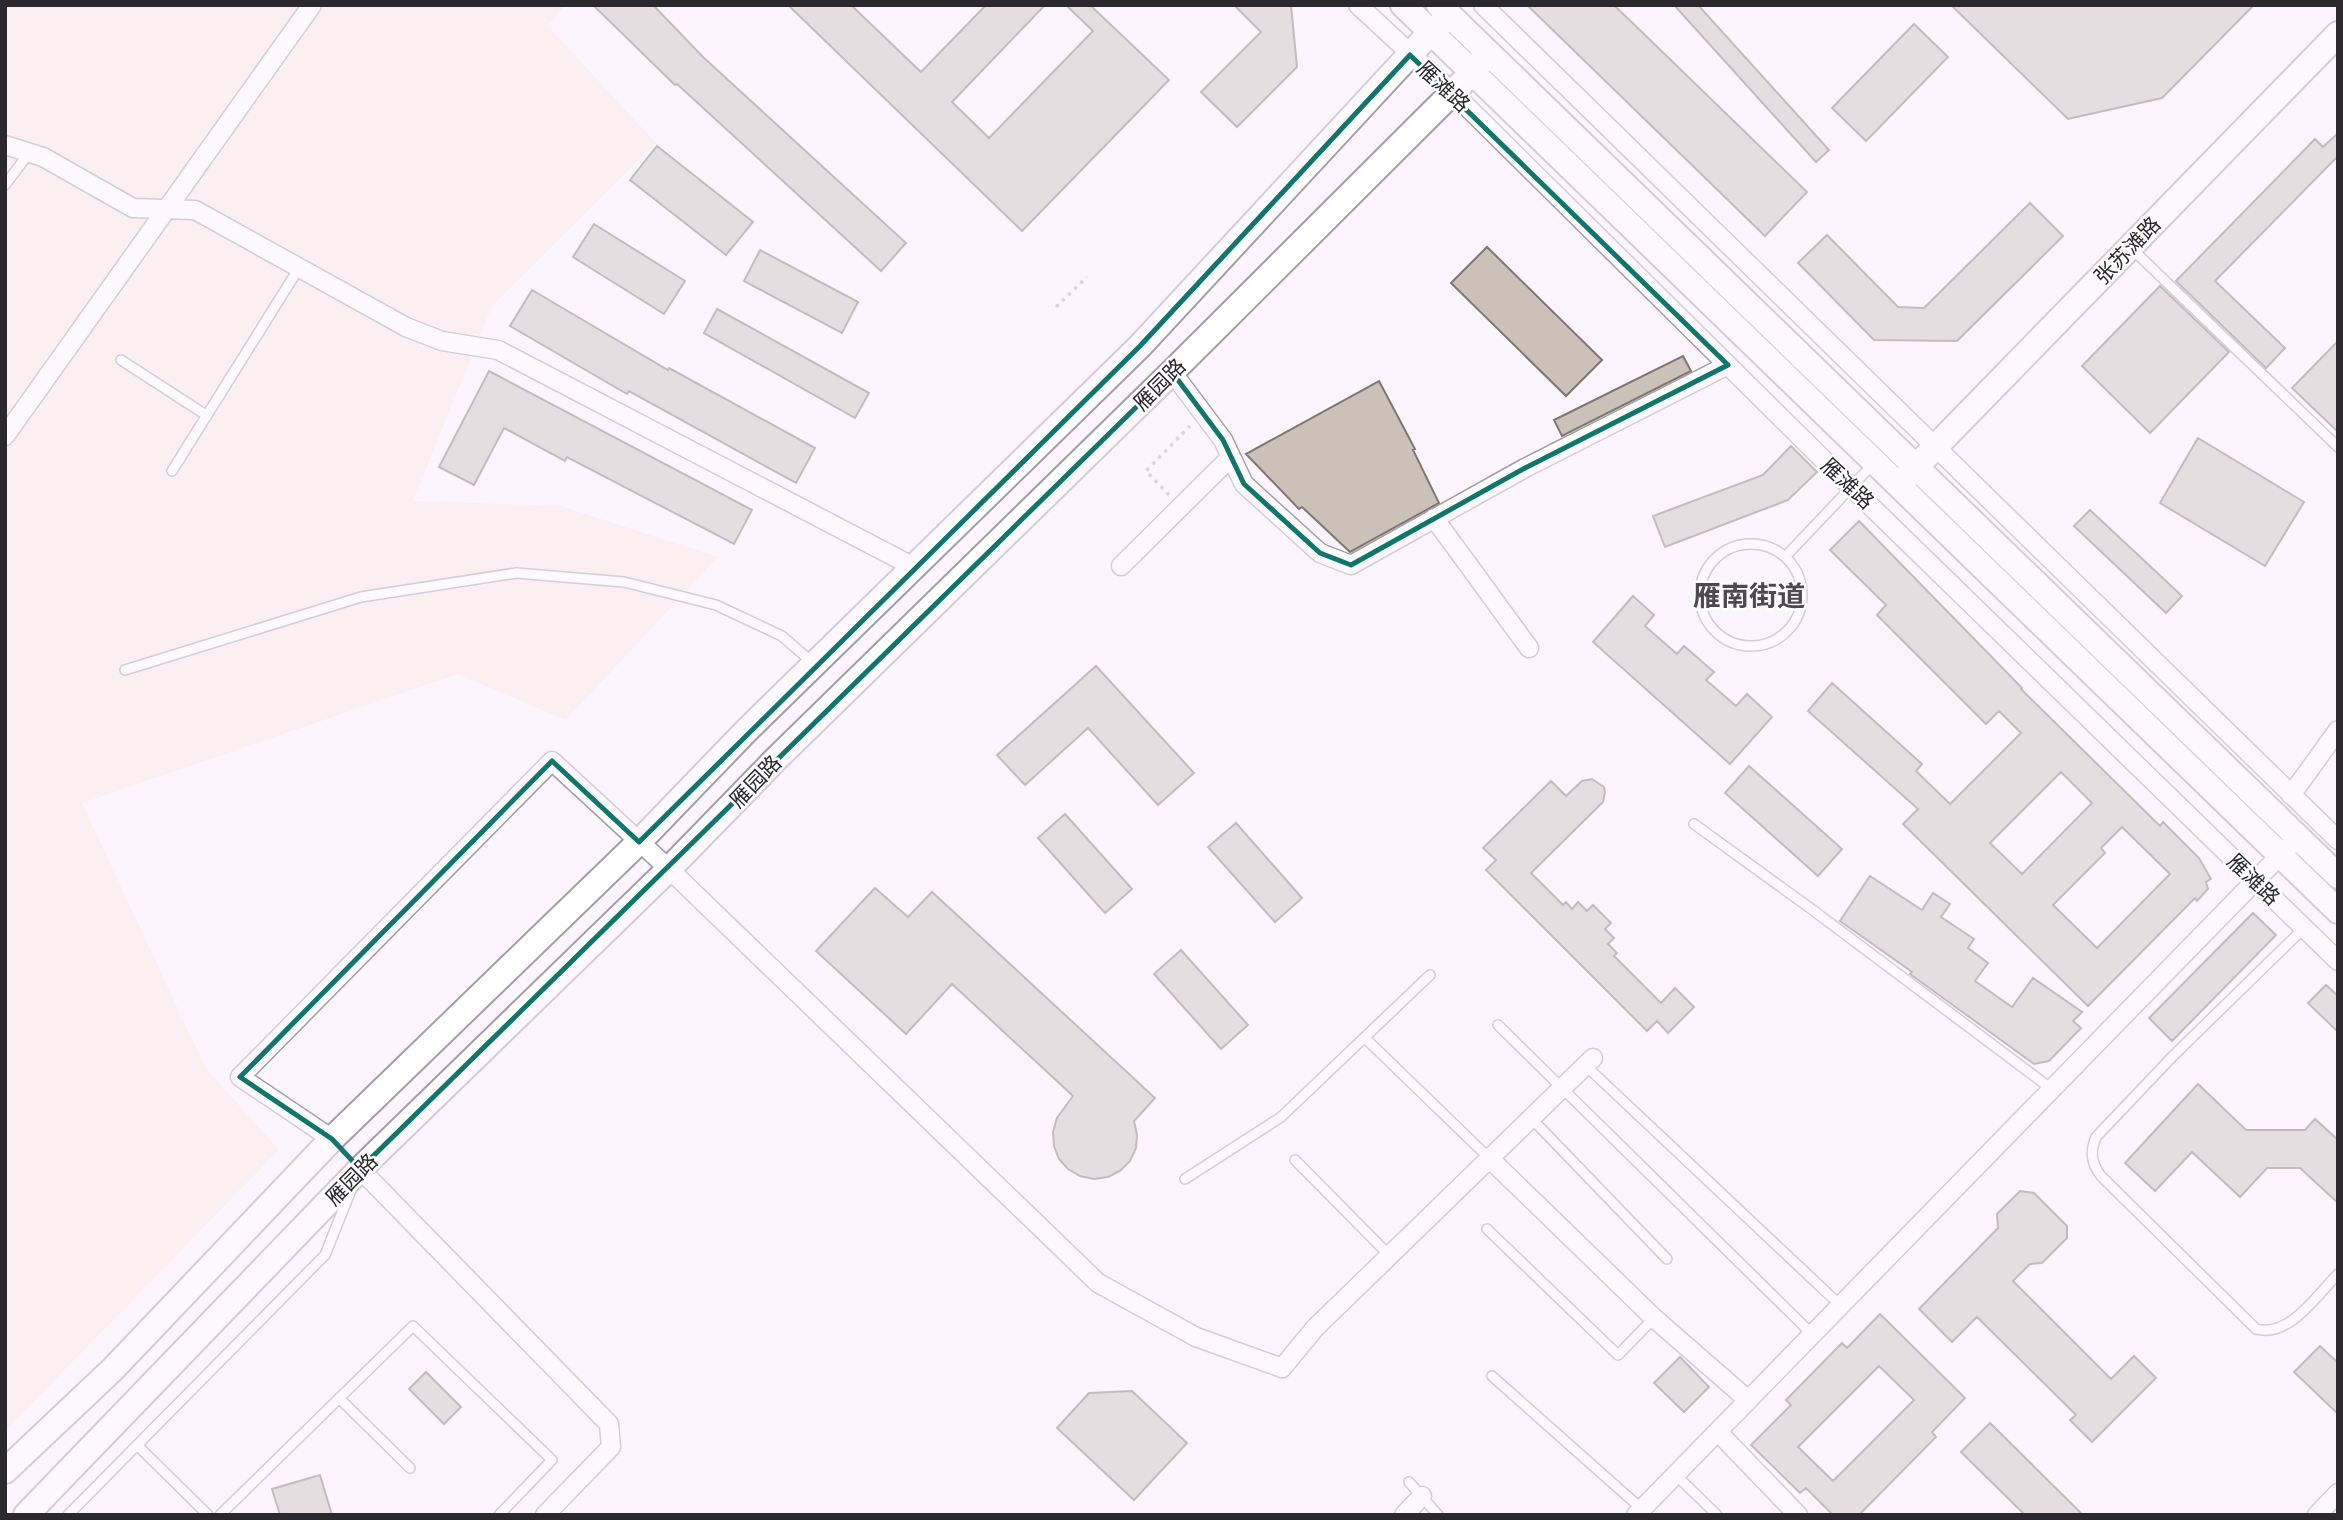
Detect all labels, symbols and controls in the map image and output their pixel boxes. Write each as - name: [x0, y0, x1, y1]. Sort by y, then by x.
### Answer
- street label: 雁滩路: [1412, 55, 1476, 117]
- street label: 张苏滩路: [2088, 211, 2166, 289]
- street label: 雁园路: [1128, 353, 1190, 415]
- street label: 雁滩路: [1816, 452, 1880, 514]
- district label: 雁南街道: [1693, 578, 1805, 613]
- street label: 雁园路: [724, 749, 786, 813]
- street label: 雁滩路: [2222, 848, 2286, 910]
- street label: 雁园路: [320, 1148, 382, 1210]

